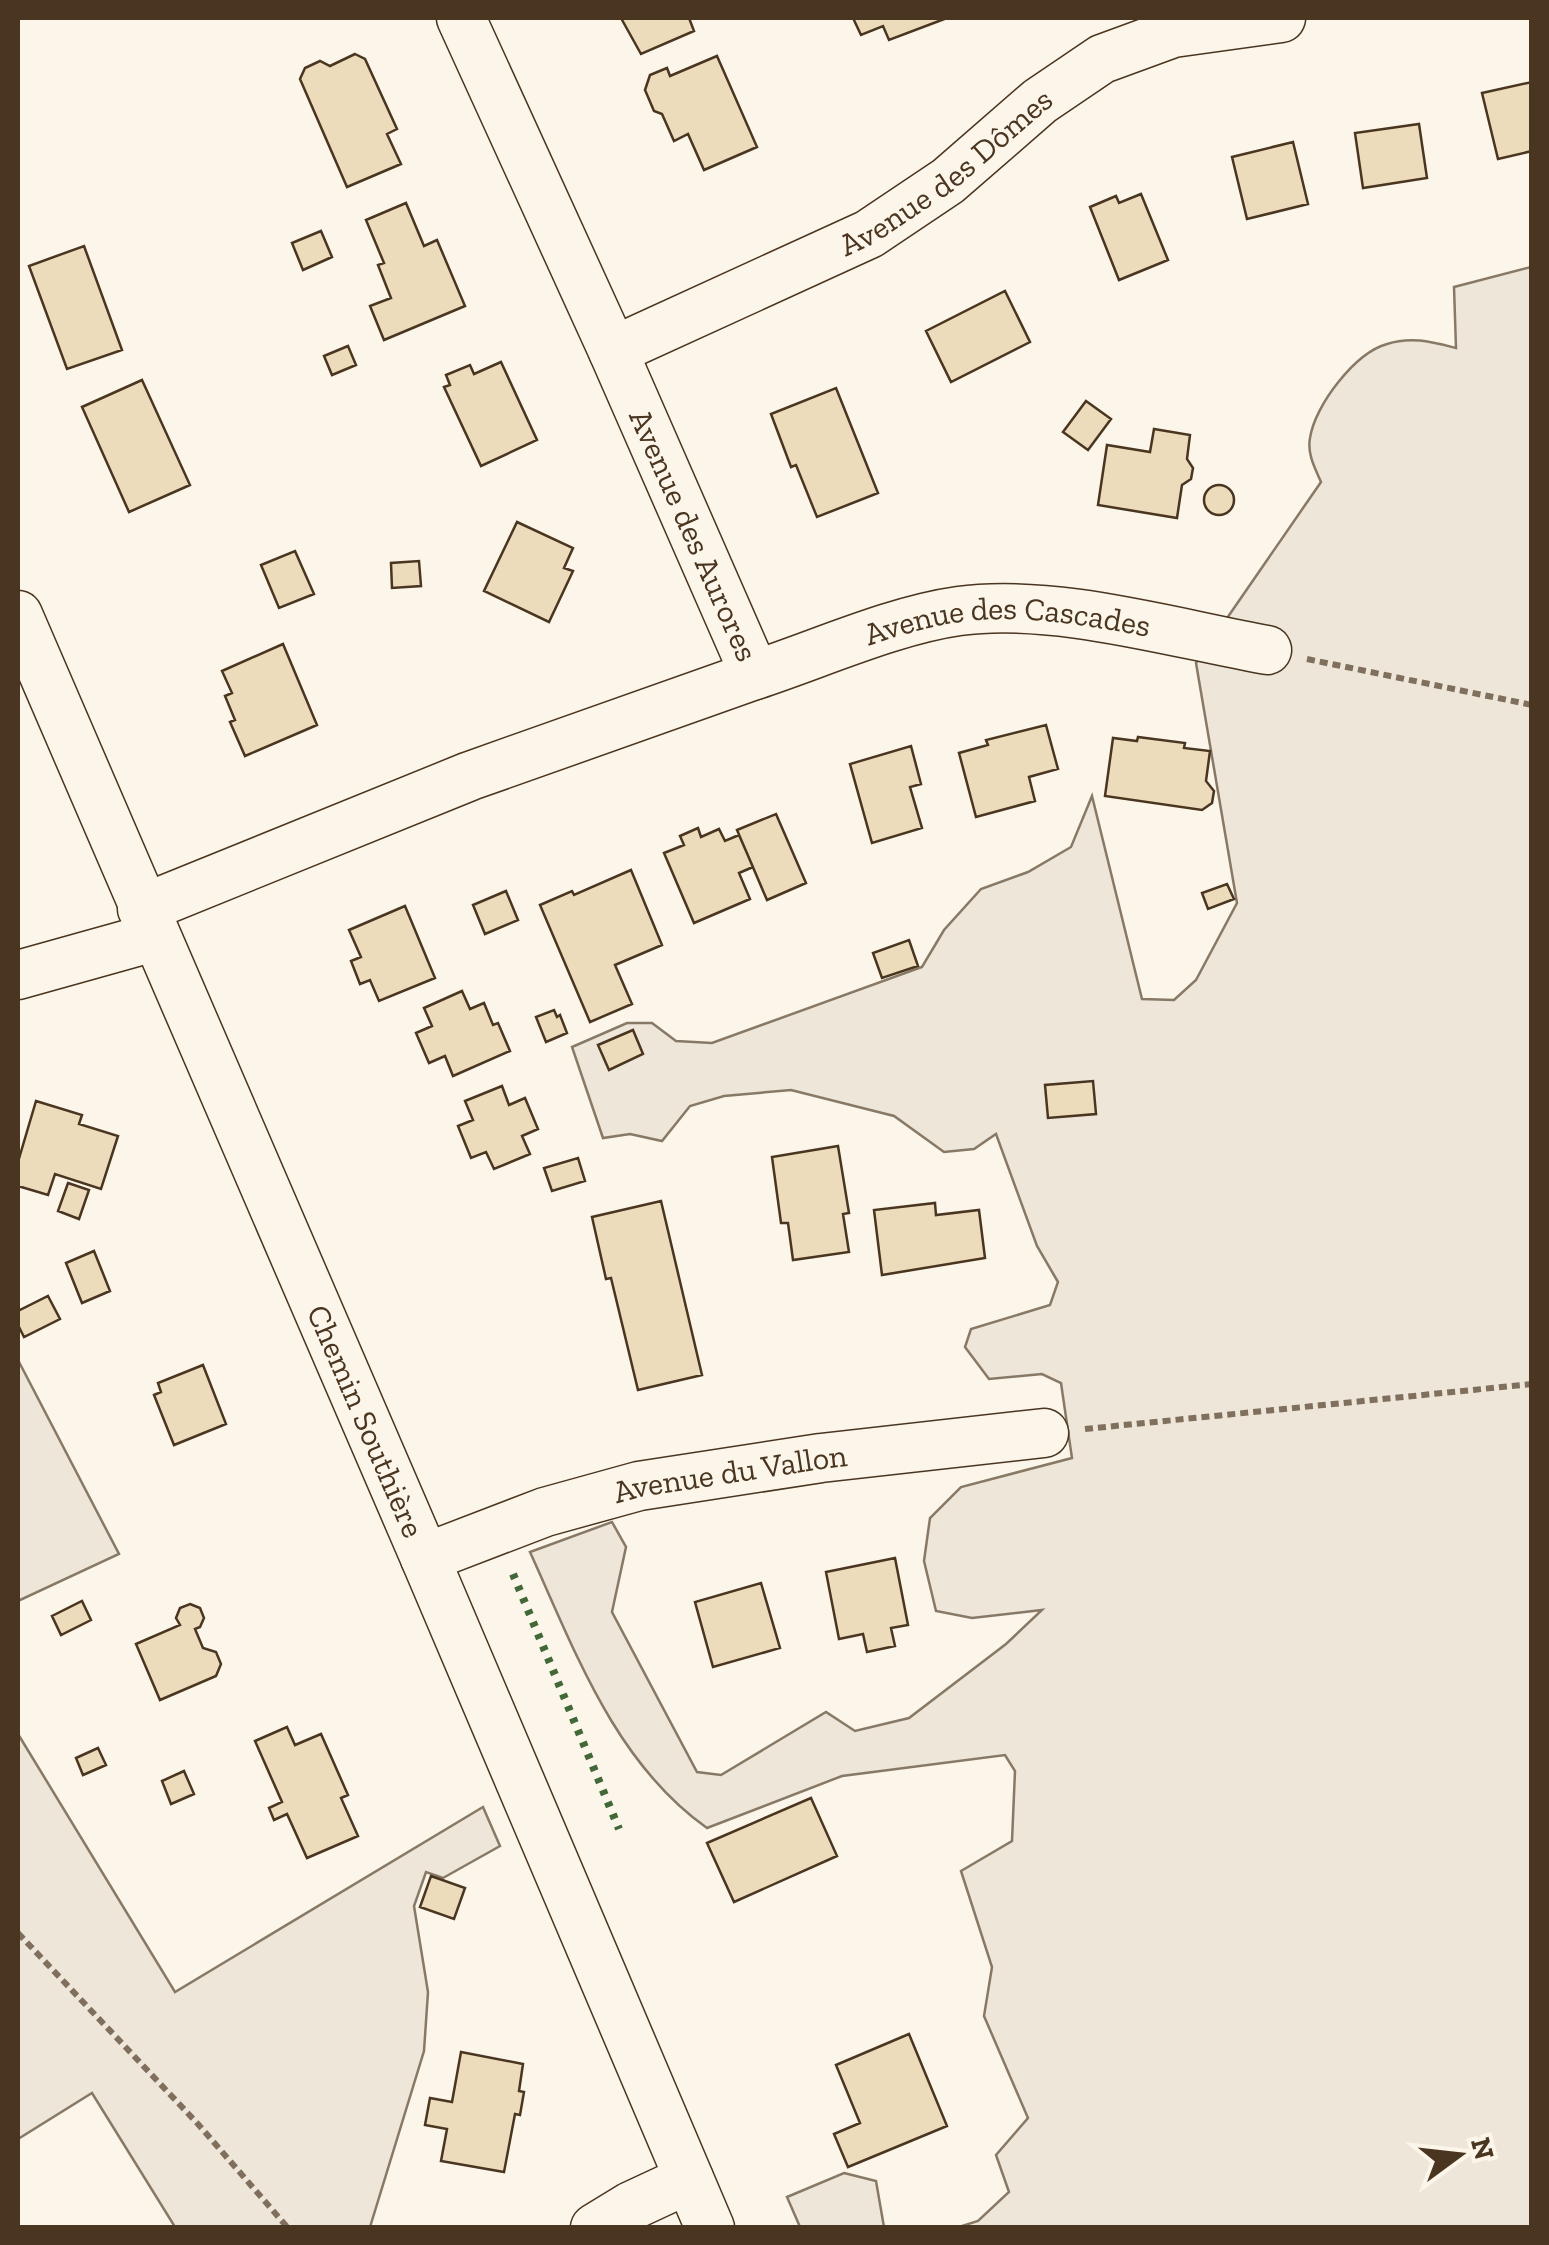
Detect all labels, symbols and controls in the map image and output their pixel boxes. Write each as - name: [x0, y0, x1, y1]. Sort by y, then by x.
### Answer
- street label: Avenue des Dômes: [833, 79, 1059, 264]
- street label: Avenue des Aurores: [621, 403, 767, 667]
- street label: Avenue des Cascades: [859, 589, 1154, 653]
- street label: Chemin Southière: [299, 1299, 433, 1543]
- street label: Avenue du Vallon: [609, 1436, 850, 1511]
- north arrow: [1409, 2105, 1509, 2205]
- text: N: [1464, 2134, 1501, 2163]

